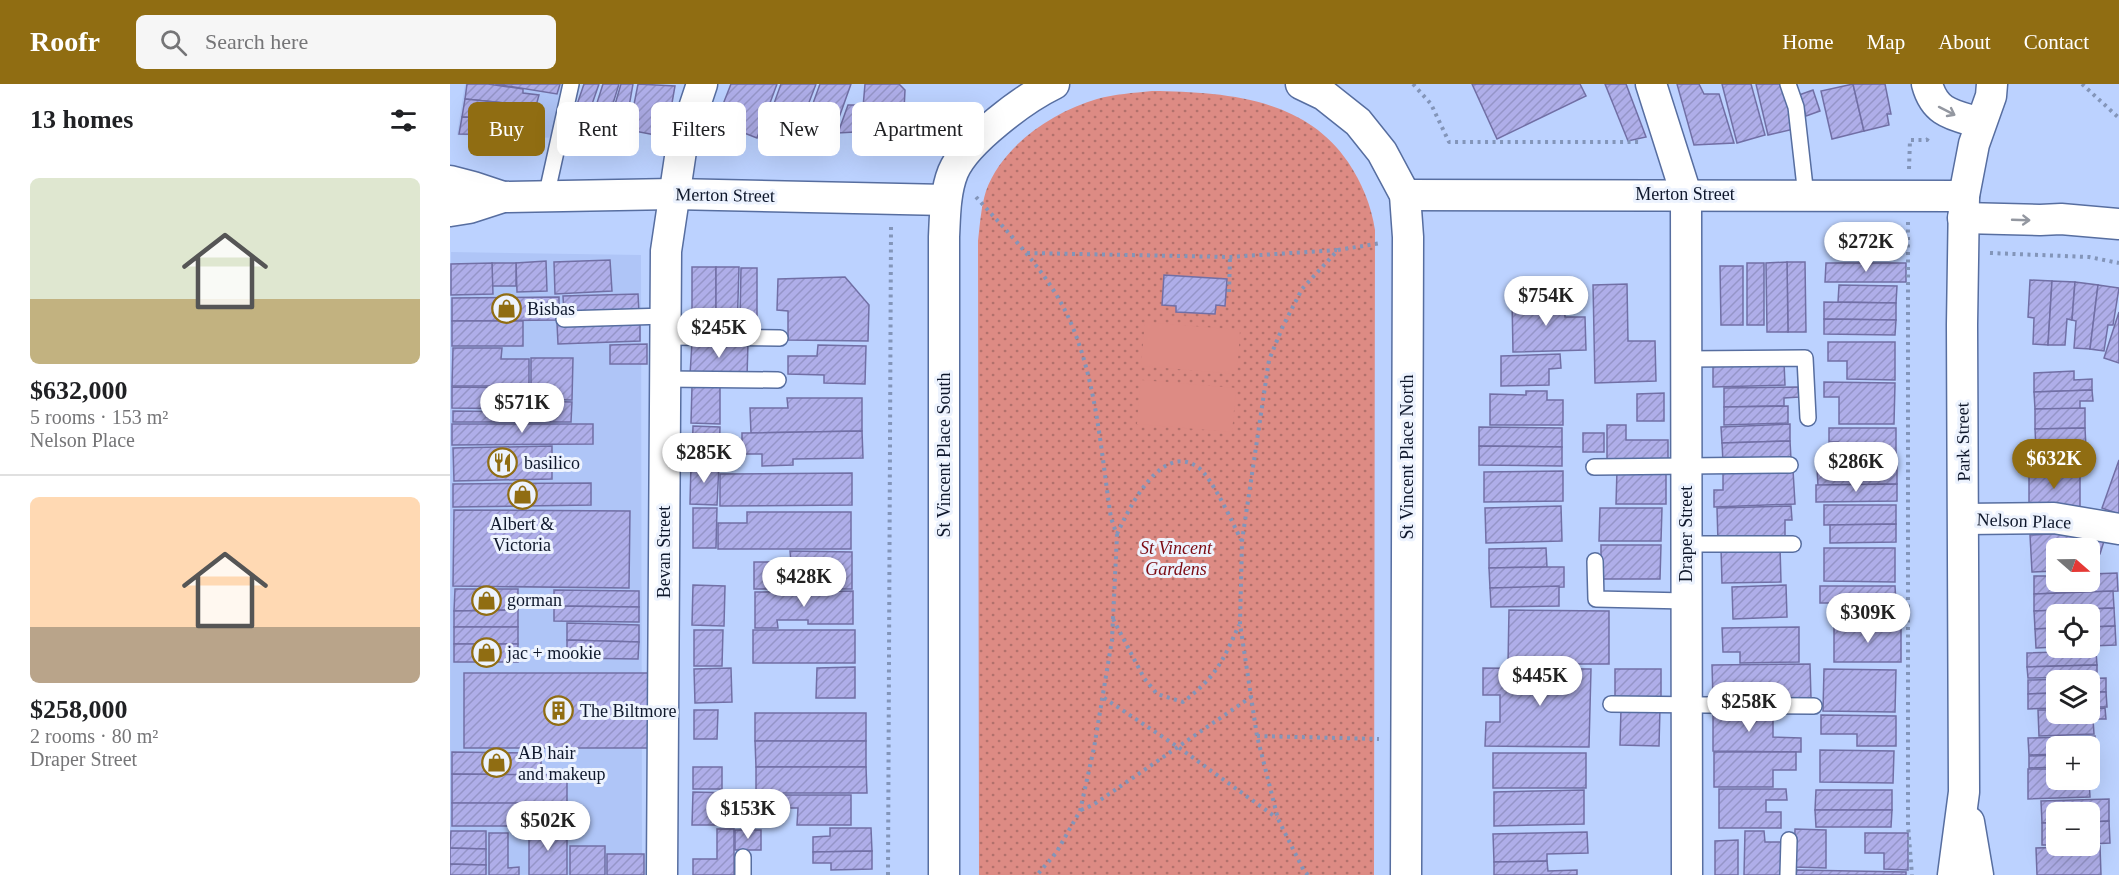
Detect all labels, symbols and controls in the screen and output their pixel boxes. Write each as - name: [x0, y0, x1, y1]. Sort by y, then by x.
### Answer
- search box: [136, 15, 556, 69]
- text: Roofr: [30, 26, 100, 57]
- icon: search: [157, 26, 190, 59]
- text: Search here: [205, 29, 308, 54]
- text: Home: [1782, 30, 1834, 54]
- text: Map: [1867, 30, 1905, 54]
- text: About: [1938, 30, 1991, 54]
- text: Contact: [2024, 30, 2089, 54]
- chip: Buy: [468, 102, 545, 156]
- chip: Rent: [557, 102, 639, 156]
- chip: Filters: [651, 102, 746, 156]
- chip: New: [758, 102, 840, 156]
- chip: Apartment: [852, 102, 984, 156]
- icon: filters: [387, 104, 420, 137]
- text: 13 homes: [30, 105, 133, 134]
- one-way arrow: [1938, 105, 1955, 117]
- street label: Merton Street: [675, 184, 775, 206]
- street label: Merton Street: [1635, 184, 1735, 204]
- one-way arrow: [2011, 214, 2031, 225]
- icon: home: [171, 217, 279, 325]
- pin: $272K: [1824, 222, 1908, 273]
- text: $272K: [1838, 230, 1894, 252]
- pin: $754K: [1504, 276, 1588, 327]
- text: $754K: [1518, 284, 1574, 306]
- shop icon: Bisbas: [490, 293, 522, 325]
- place label: Bisbas: [527, 299, 575, 319]
- pin: $245K: [677, 308, 761, 359]
- text: $245K: [691, 316, 747, 338]
- street label: St Vincent Place South: [934, 372, 954, 538]
- street label: St Vincent Place North: [1397, 374, 1417, 540]
- text: $632,000: [30, 376, 128, 405]
- pin: $571K: [480, 383, 564, 434]
- text: $571K: [494, 391, 550, 413]
- street label: Park Street: [1952, 402, 1974, 482]
- text: 5 rooms · 153 m²: [30, 406, 168, 428]
- text: Nelson Place: [30, 429, 135, 451]
- pin: $285K: [662, 433, 746, 484]
- pin: $632K: [2012, 439, 2096, 490]
- text: $285K: [676, 441, 732, 463]
- pin: $286K: [1814, 442, 1898, 493]
- restaurant icon: basilico: [487, 447, 519, 479]
- text: $632K: [2026, 447, 2082, 469]
- text: $286K: [1828, 450, 1884, 472]
- place label: basilico: [524, 453, 580, 473]
- shop icon: Albert & Victoria: [506, 479, 538, 511]
- street label: Draper Street: [1676, 486, 1696, 582]
- street label: Bevan Street: [654, 506, 674, 598]
- street label: Nelson Place: [1976, 509, 2072, 533]
- place label: Albert & Victoria: [490, 514, 554, 555]
- icon: home: [171, 536, 279, 644]
- park label: St Vincent Gardens: [1140, 538, 1213, 579]
- north arrow: [2046, 538, 2100, 592]
- map controls: [2046, 538, 2100, 856]
- pin: $428K: [762, 557, 846, 608]
- text: $428K: [776, 565, 832, 587]
- shop icon: gorman: [470, 584, 502, 616]
- place label: gorman: [507, 590, 562, 610]
- pin: $309K: [1826, 593, 1910, 644]
- text: $309K: [1840, 601, 1896, 623]
- button: locate: [2046, 604, 2100, 658]
- shop icon: jac + mookie: [470, 637, 502, 669]
- place label: jac + mookie: [506, 643, 601, 663]
- pin: $445K: [1498, 656, 1582, 707]
- text: $445K: [1512, 664, 1568, 686]
- button: layers: [2046, 670, 2100, 724]
- pin: $258K: [1707, 682, 1791, 733]
- text: $258K: [1721, 690, 1777, 712]
- text: $258,000: [30, 695, 128, 724]
- building icon: The Biltmore: [543, 695, 575, 727]
- place label: The Biltmore: [580, 701, 676, 721]
- text: 2 rooms · 80 m²: [30, 725, 158, 747]
- button: +: [2046, 736, 2100, 790]
- place label: AB hair and makeup: [518, 743, 605, 784]
- shop icon: AB hair and makeup: [481, 747, 513, 779]
- text: Draper Street: [30, 748, 137, 770]
- pin: $153K: [706, 789, 790, 840]
- text: $153K: [720, 797, 776, 819]
- pin: $502K: [506, 801, 590, 852]
- button: −: [2046, 802, 2100, 856]
- text: $502K: [520, 809, 576, 831]

